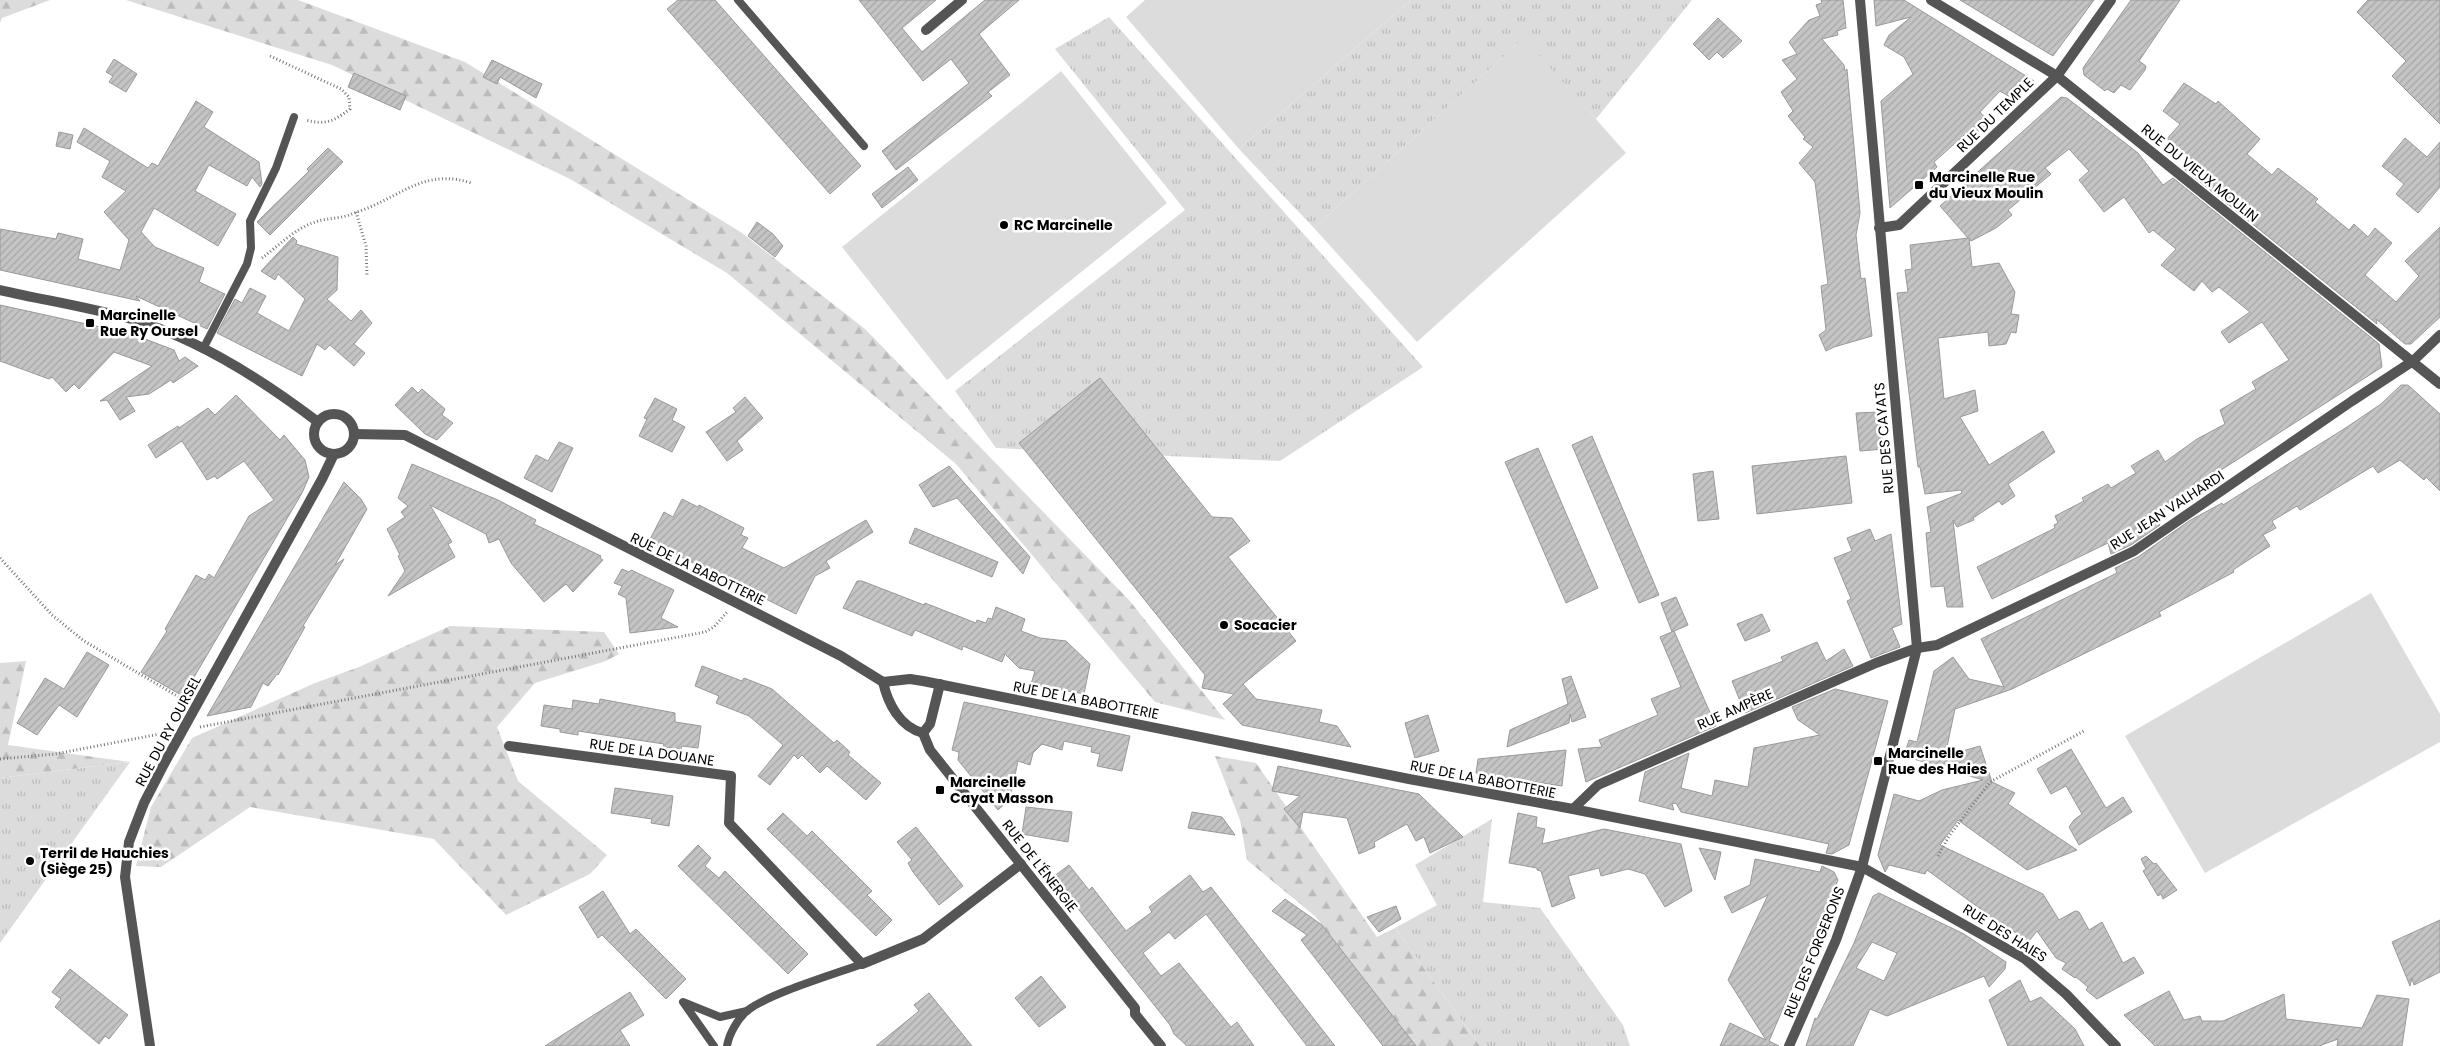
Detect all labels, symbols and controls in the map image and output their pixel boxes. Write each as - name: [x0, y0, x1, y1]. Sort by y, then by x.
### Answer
- street label: RUE DU TEMPLE: [1952, 73, 2038, 157]
- street label: RUE DU VIEUX MOULIN: [2137, 119, 2263, 227]
- place label: Marcinelle Rue du Vieux Moulin: [1929, 167, 2043, 203]
- marker: Marcinelle Rue du Vieux Moulin: [1913, 179, 1925, 191]
- place label: RC Marcinelle: [1014, 215, 1113, 235]
- marker: RC Marcinelle: [998, 219, 1010, 231]
- place label: Marcinelle Rue Ry Oursel: [100, 305, 198, 341]
- marker: Marcinelle Rue Ry Oursel: [84, 317, 96, 329]
- street label: RUE DES CAYATS: [1869, 382, 1899, 494]
- street label: RUE JEAN VALHARDI: [2106, 466, 2228, 554]
- street label: RUE DE LA BABOTTERIE: [627, 528, 769, 610]
- place label: Socacier: [1234, 615, 1297, 635]
- marker: Socacier: [1218, 619, 1230, 631]
- street label: RUE DU RY OURSEL: [130, 672, 206, 790]
- street label: RUE DE LA BABOTTERIE: [1011, 676, 1161, 724]
- street label: RUE AMPÈRE: [1694, 683, 1776, 735]
- street label: RUE DE LA DOUANE: [588, 733, 716, 771]
- place label: Marcinelle Rue des Haies: [1888, 743, 1988, 779]
- street label: RUE DE LA BABOTTERIE: [1408, 755, 1558, 803]
- marker: Marcinelle Rue des Haies: [1872, 755, 1884, 767]
- place label: Marcinelle Cayat Masson: [950, 772, 1054, 808]
- marker: Marcinelle Cayat Masson: [934, 784, 946, 796]
- street label: RUE DE L'ÉNERGIE: [998, 816, 1082, 916]
- place label: Terril de Hauchies (Siège 25): [40, 843, 169, 879]
- marker: Terril de Hauchies (Siège 25): [24, 855, 36, 867]
- street label: RUE DES FORGERONS: [1778, 883, 1850, 1021]
- street label: RUE DES HAIES: [1959, 899, 2051, 967]

